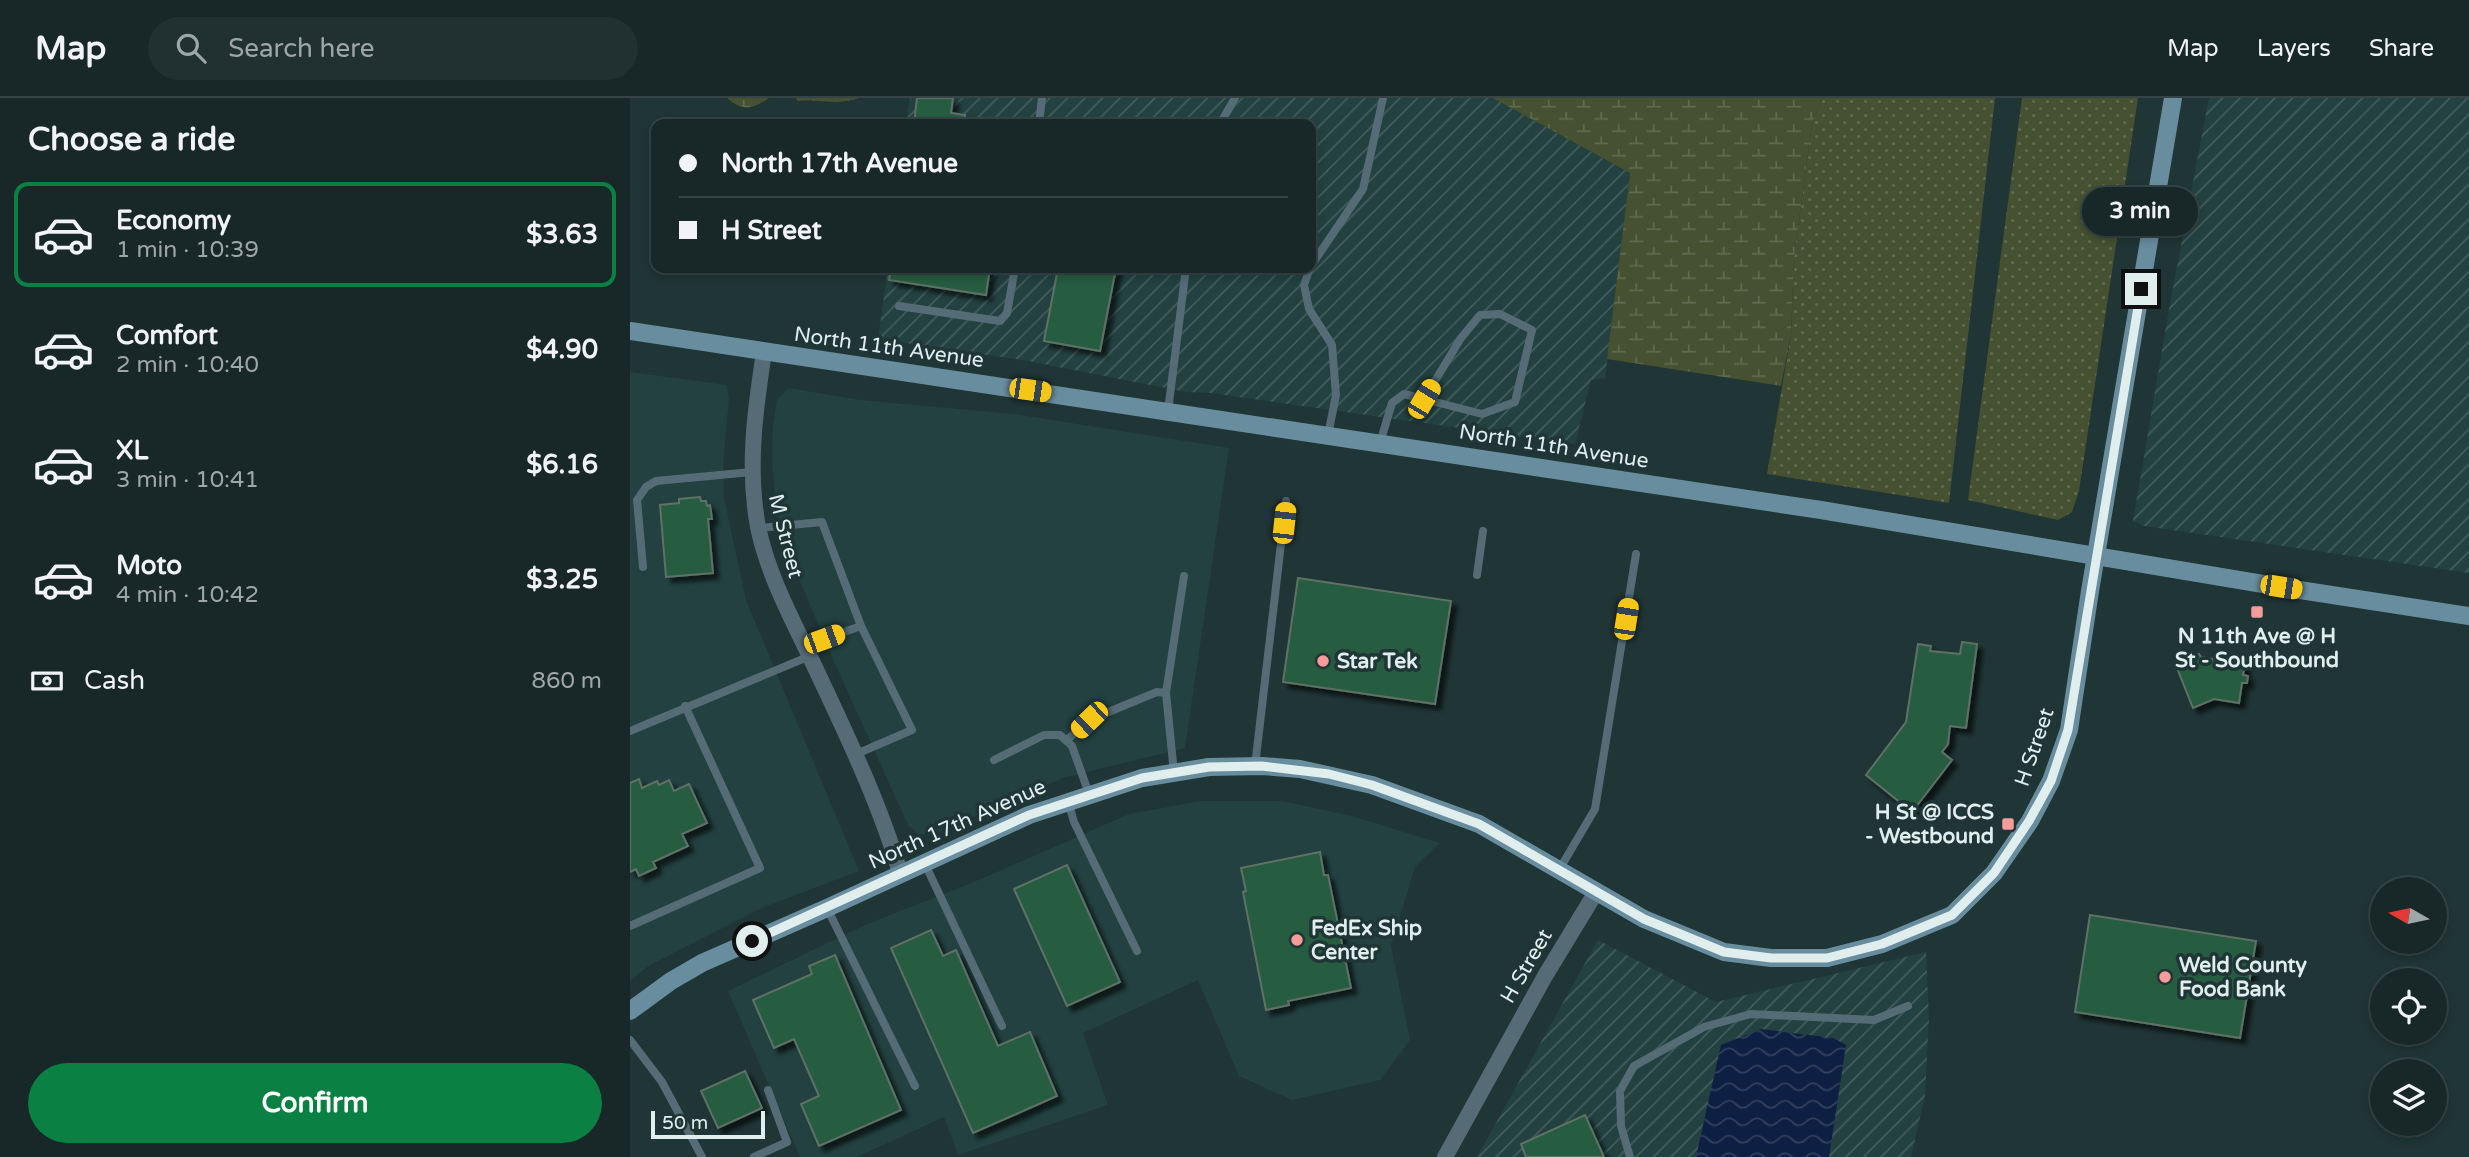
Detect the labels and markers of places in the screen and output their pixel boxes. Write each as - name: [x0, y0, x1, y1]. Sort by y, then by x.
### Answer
- marker: N 11th Ave @ H St - Southbound: [2249, 604, 2265, 620]
- place label: N 11th Ave @ H St - Southbound: [2175, 624, 2339, 673]
- place label: Star Tek: [1337, 649, 1418, 674]
- marker: Star Tek: [1315, 653, 1331, 669]
- place label: H St @ ICCS - Westbound: [1865, 800, 1994, 849]
- marker: H St @ ICCS - Westbound: [2000, 816, 2016, 832]
- place label: FedEx Ship Center: [1311, 916, 1422, 965]
- marker: FedEx Ship Center: [1289, 932, 1305, 948]
- place label: Weld County Food Bank: [2179, 953, 2307, 1002]
- marker: Weld County Food Bank: [2157, 969, 2173, 985]

